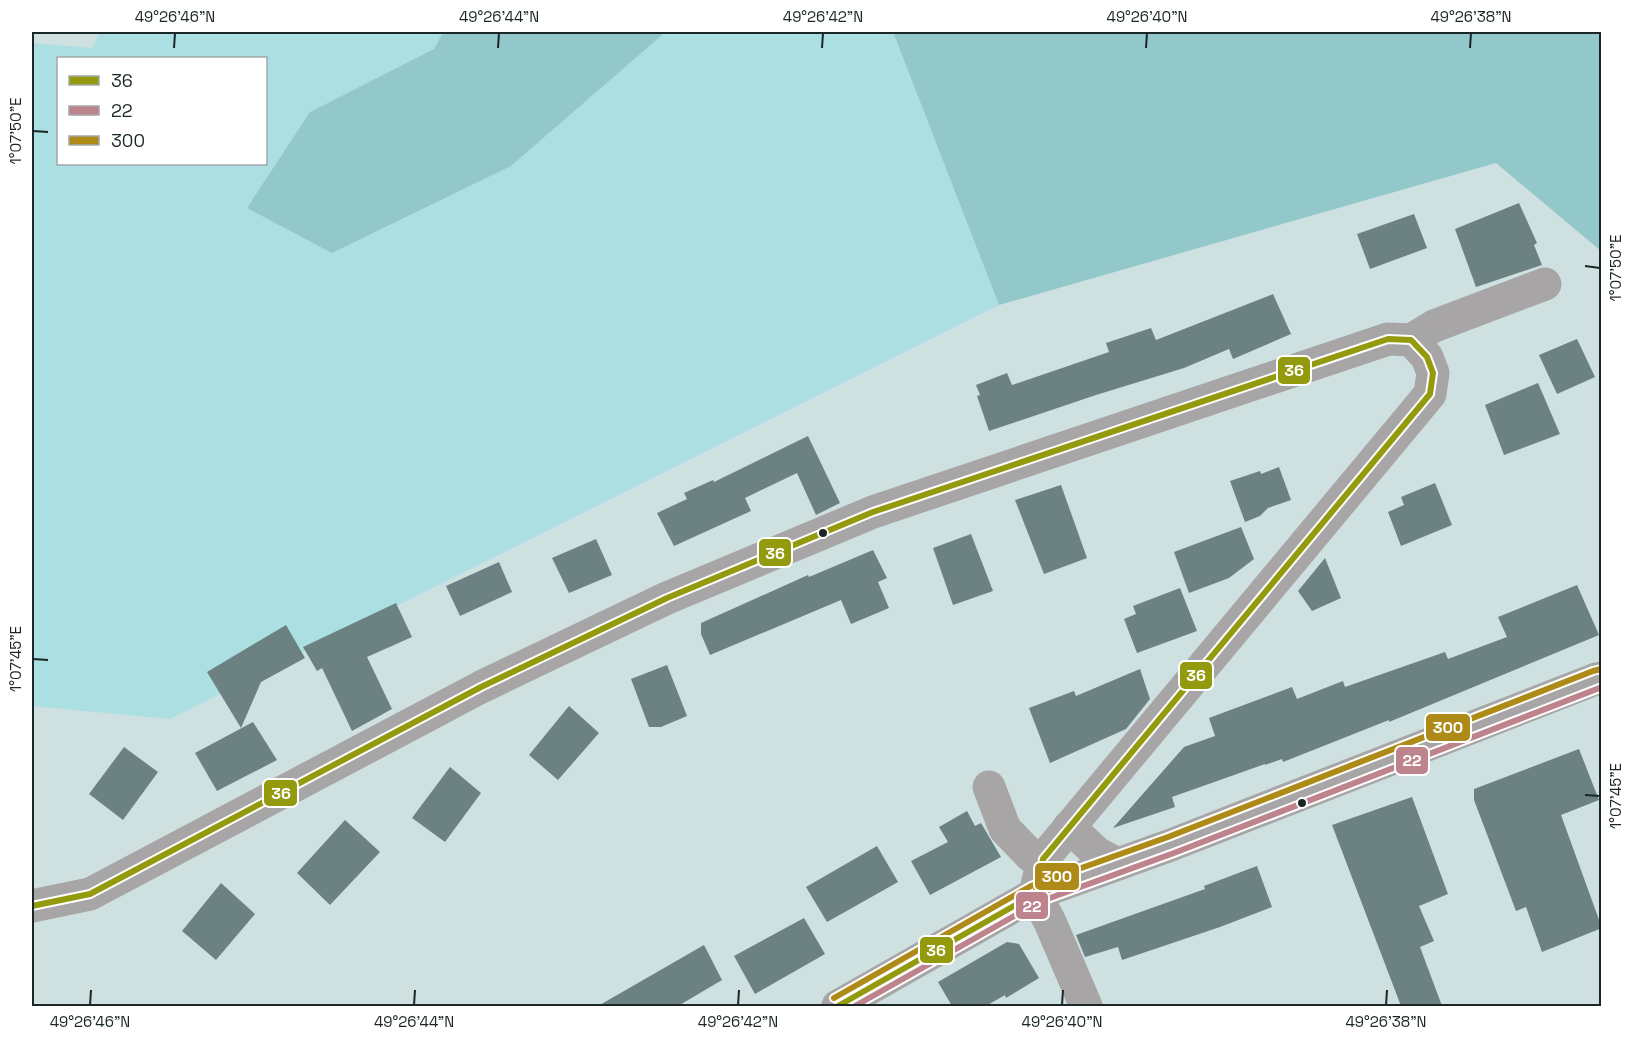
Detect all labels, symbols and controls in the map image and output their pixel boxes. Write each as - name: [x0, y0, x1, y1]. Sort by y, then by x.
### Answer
- text: 49°26'46"N: [135, 7, 215, 26]
- text: 49°26'44"N: [459, 7, 539, 26]
- text: 49°26'42"N: [783, 7, 863, 26]
- text: 49°26'40"N: [1107, 7, 1187, 26]
- text: 49°26'38"N: [1430, 7, 1512, 26]
- legend: [57, 57, 267, 165]
- text: 36: [111, 69, 133, 92]
- text: 1°07'50"E: [6, 98, 25, 164]
- text: 22: [111, 99, 133, 122]
- text: 300: [111, 129, 145, 152]
- text: 1°07'50"E: [1606, 235, 1625, 301]
- line badge: 36: [1277, 356, 1311, 385]
- text: 36: [1284, 360, 1304, 381]
- unlabelled marker: [817, 527, 829, 539]
- line badge: 36: [758, 538, 792, 567]
- text: 36: [765, 543, 785, 564]
- text: 1°07'45"E: [6, 626, 25, 692]
- line badge: 36: [1179, 661, 1213, 690]
- text: 36: [1186, 665, 1206, 686]
- line badge: 300: [1425, 713, 1471, 742]
- text: 300: [1433, 717, 1463, 738]
- line badge: 22: [1395, 746, 1429, 775]
- text: 22: [1402, 750, 1422, 771]
- text: 1°07'45"E: [1606, 763, 1625, 829]
- line badge: 36: [263, 779, 298, 807]
- text: 36: [271, 783, 291, 804]
- unlabelled marker: [1296, 797, 1308, 809]
- line badge: 300: [1034, 862, 1080, 891]
- text: 300: [1042, 866, 1072, 887]
- line badge: 22: [1015, 891, 1049, 920]
- text: 22: [1022, 896, 1042, 917]
- line badge: 36: [919, 936, 954, 964]
- text: 36: [926, 940, 946, 961]
- text: 49°26'46"N: [50, 1012, 130, 1031]
- text: 49°26'44"N: [374, 1012, 454, 1031]
- text: 49°26'42"N: [698, 1012, 778, 1031]
- text: 49°26'40"N: [1022, 1012, 1102, 1031]
- text: 49°26'38"N: [1345, 1012, 1427, 1031]

